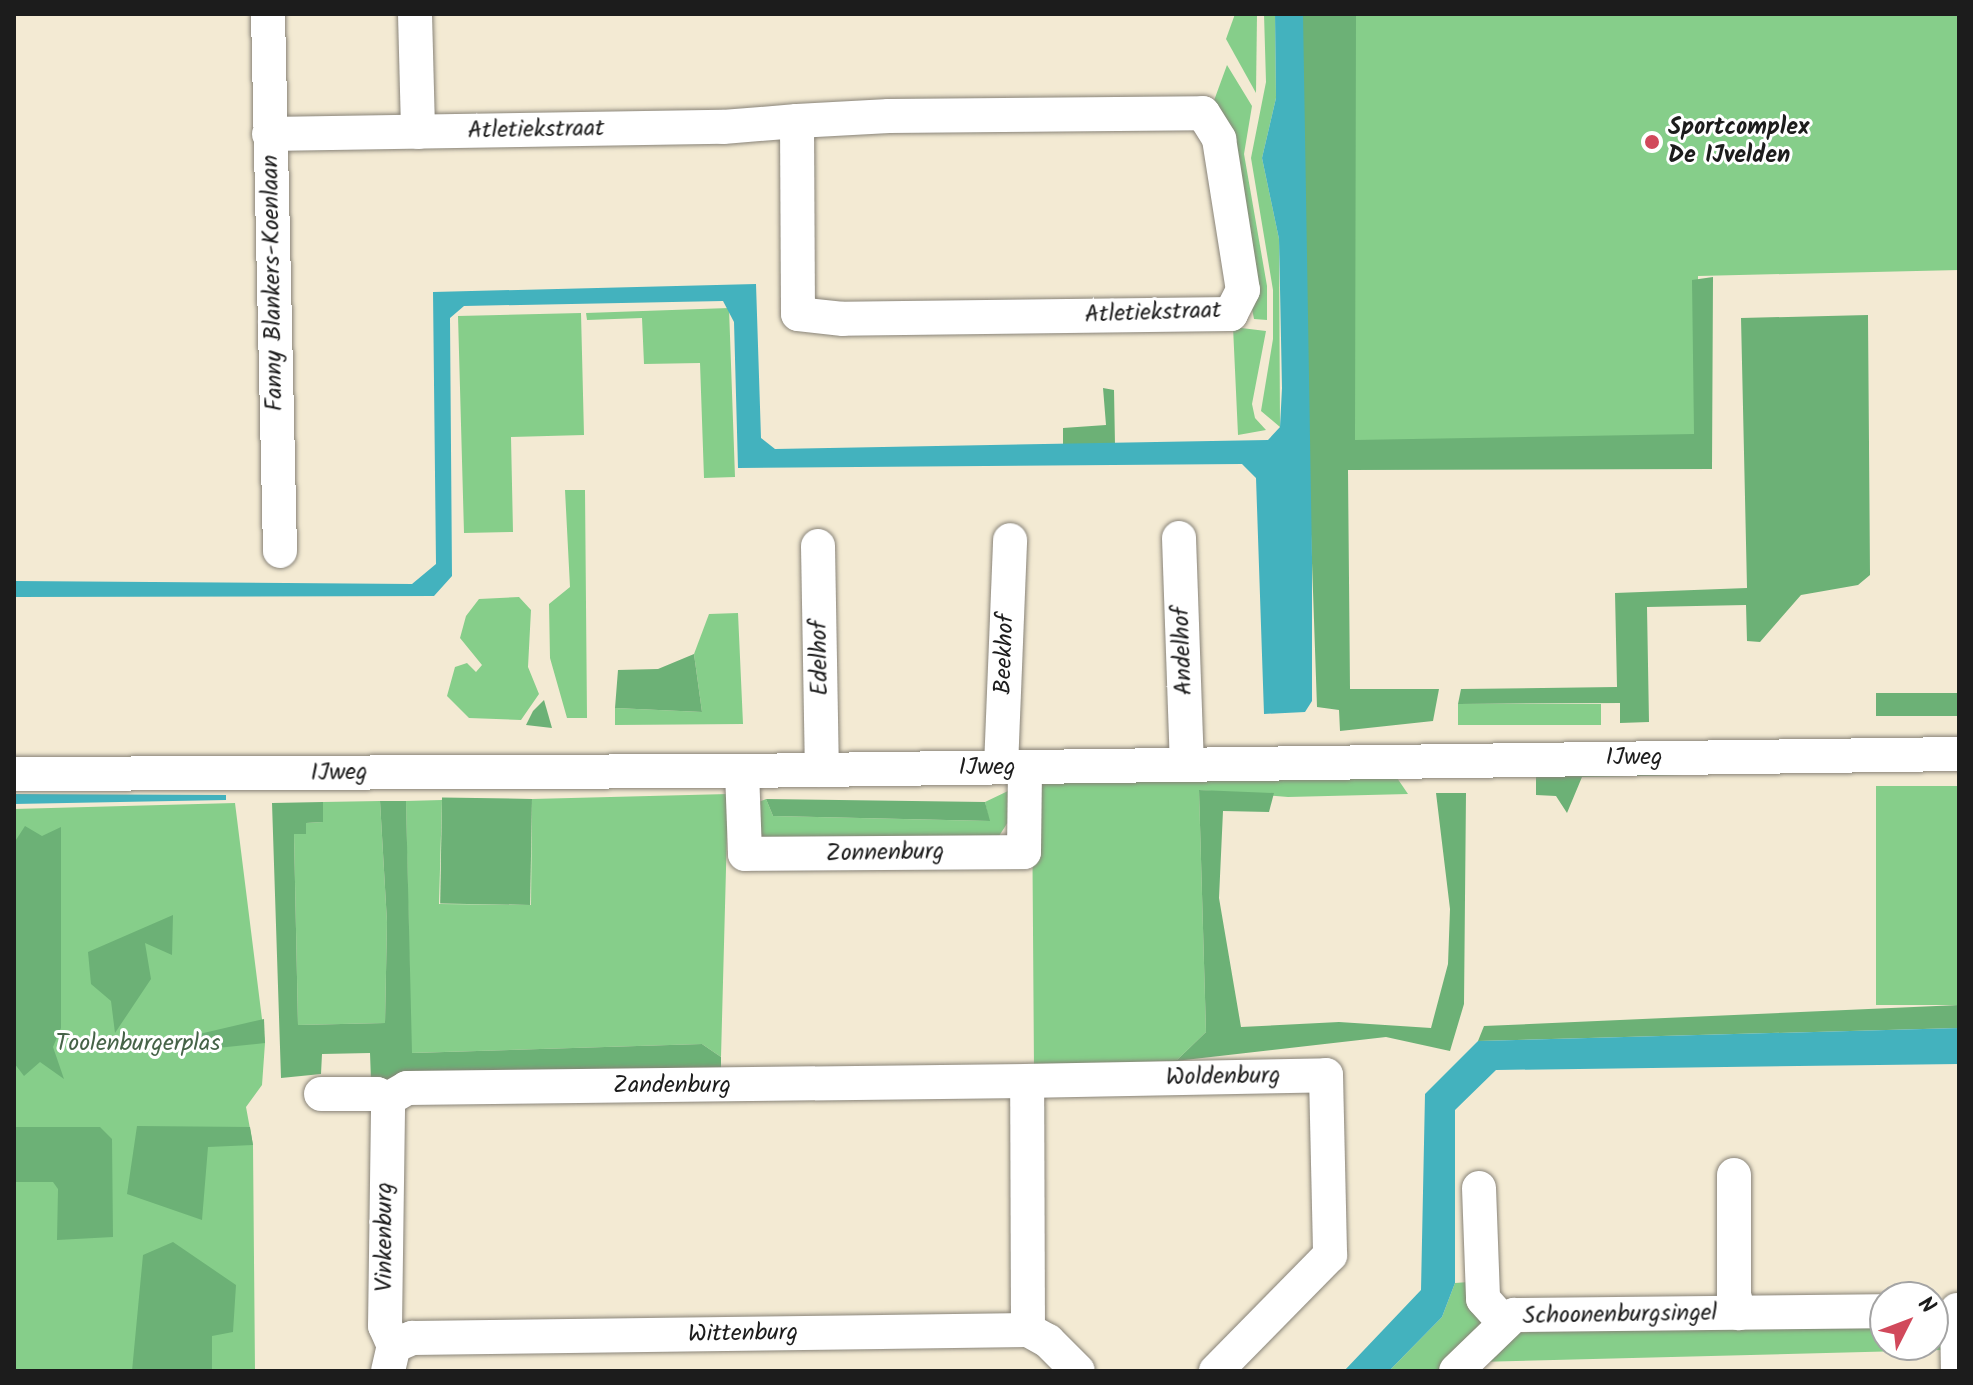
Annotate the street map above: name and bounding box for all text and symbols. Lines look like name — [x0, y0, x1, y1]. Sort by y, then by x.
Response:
street label: Atletiekstraat — [467, 114, 605, 146]
place label: Sportcomplex De IJvelden — [1668, 114, 1809, 170]
marker: Sportcomplex De IJvelden — [1643, 133, 1661, 151]
street label: Fanny Blankers-Koenlaan — [256, 154, 290, 412]
street label: Atletiekstraat — [1084, 296, 1222, 330]
street label: Andelhof — [1167, 606, 1199, 696]
street label: Beekhof — [989, 613, 1021, 695]
street label: Edelhof — [805, 620, 835, 696]
street label: IJweg — [1605, 744, 1663, 772]
street label: IJweg — [958, 754, 1016, 782]
street label: IJweg — [310, 758, 368, 788]
street label: Zonnenburg — [826, 838, 944, 868]
park label: Toolenburgerplas — [55, 1030, 221, 1058]
street label: Woldenburg — [1165, 1062, 1281, 1092]
street label: Zandenburg — [613, 1072, 731, 1100]
street label: Vinkenburg — [371, 1182, 399, 1292]
north arrow — [1869, 1281, 1949, 1361]
text: N — [1908, 1289, 1943, 1323]
street label: Schoonenburgsingel — [1522, 1299, 1718, 1331]
street label: Wittenburg — [688, 1319, 798, 1349]

